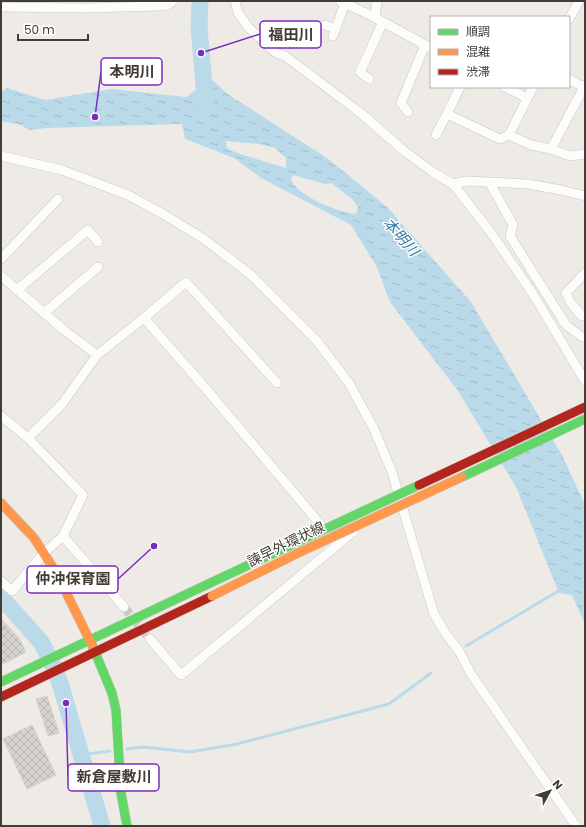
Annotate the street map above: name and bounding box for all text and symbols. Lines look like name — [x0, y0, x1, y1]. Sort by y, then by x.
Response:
scale bar — [18, 16, 88, 42]
legend — [430, 16, 570, 88]
text: 50 m — [24, 21, 55, 38]
callout: 福田川 — [260, 21, 321, 48]
text: 順調 — [466, 23, 490, 40]
text: 福田川 — [267, 24, 314, 45]
text: 混雑 — [466, 43, 490, 60]
callout: 本明川 — [101, 58, 162, 85]
text: 本明川 — [109, 61, 155, 82]
text: 渋滞 — [466, 63, 490, 80]
water label: 本明川 — [379, 213, 426, 262]
street label: 諫早外環状線 — [244, 517, 328, 571]
callout: 仲沖保育園 — [27, 566, 118, 593]
text: 仲沖保育園 — [35, 568, 111, 589]
callout: 新倉屋敷川 — [68, 764, 159, 791]
text: 新倉屋敷川 — [76, 766, 152, 787]
north arrow — [530, 771, 570, 811]
text: N — [549, 776, 566, 793]

